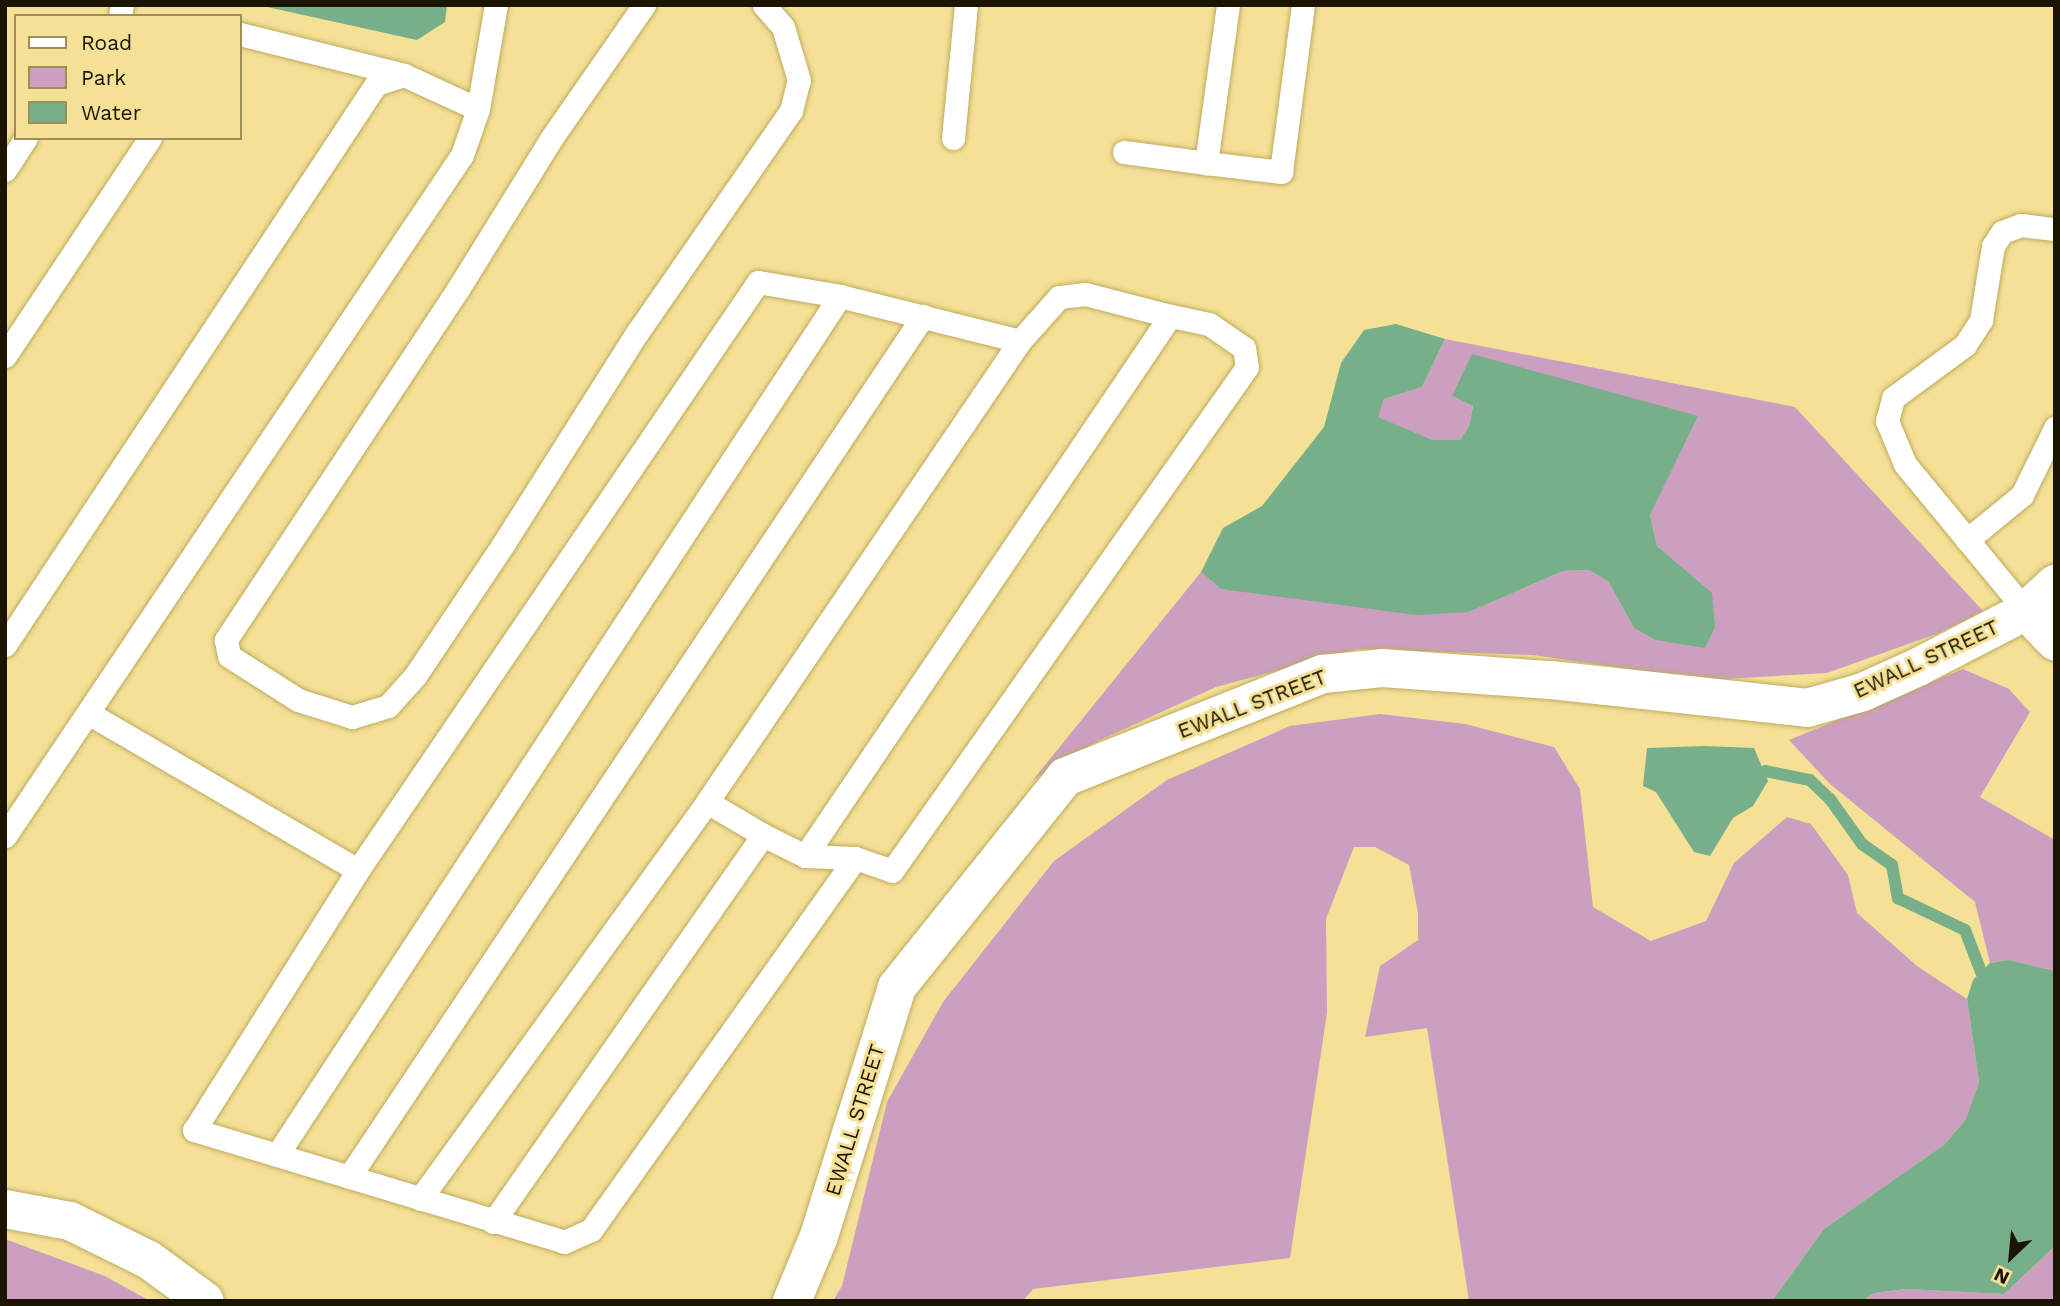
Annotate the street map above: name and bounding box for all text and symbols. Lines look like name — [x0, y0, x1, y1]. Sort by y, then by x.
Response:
legend — [14, 14, 242, 140]
text: Road — [81, 30, 132, 55]
text: Park — [81, 65, 126, 90]
text: Water — [81, 100, 141, 125]
street label: EWALL STREET — [1849, 614, 2003, 704]
street label: EWALL STREET — [1174, 664, 1330, 744]
street label: EWALL STREET — [820, 1041, 890, 1199]
north arrow — [1976, 1222, 2046, 1292]
text: N — [1990, 1263, 2013, 1290]

